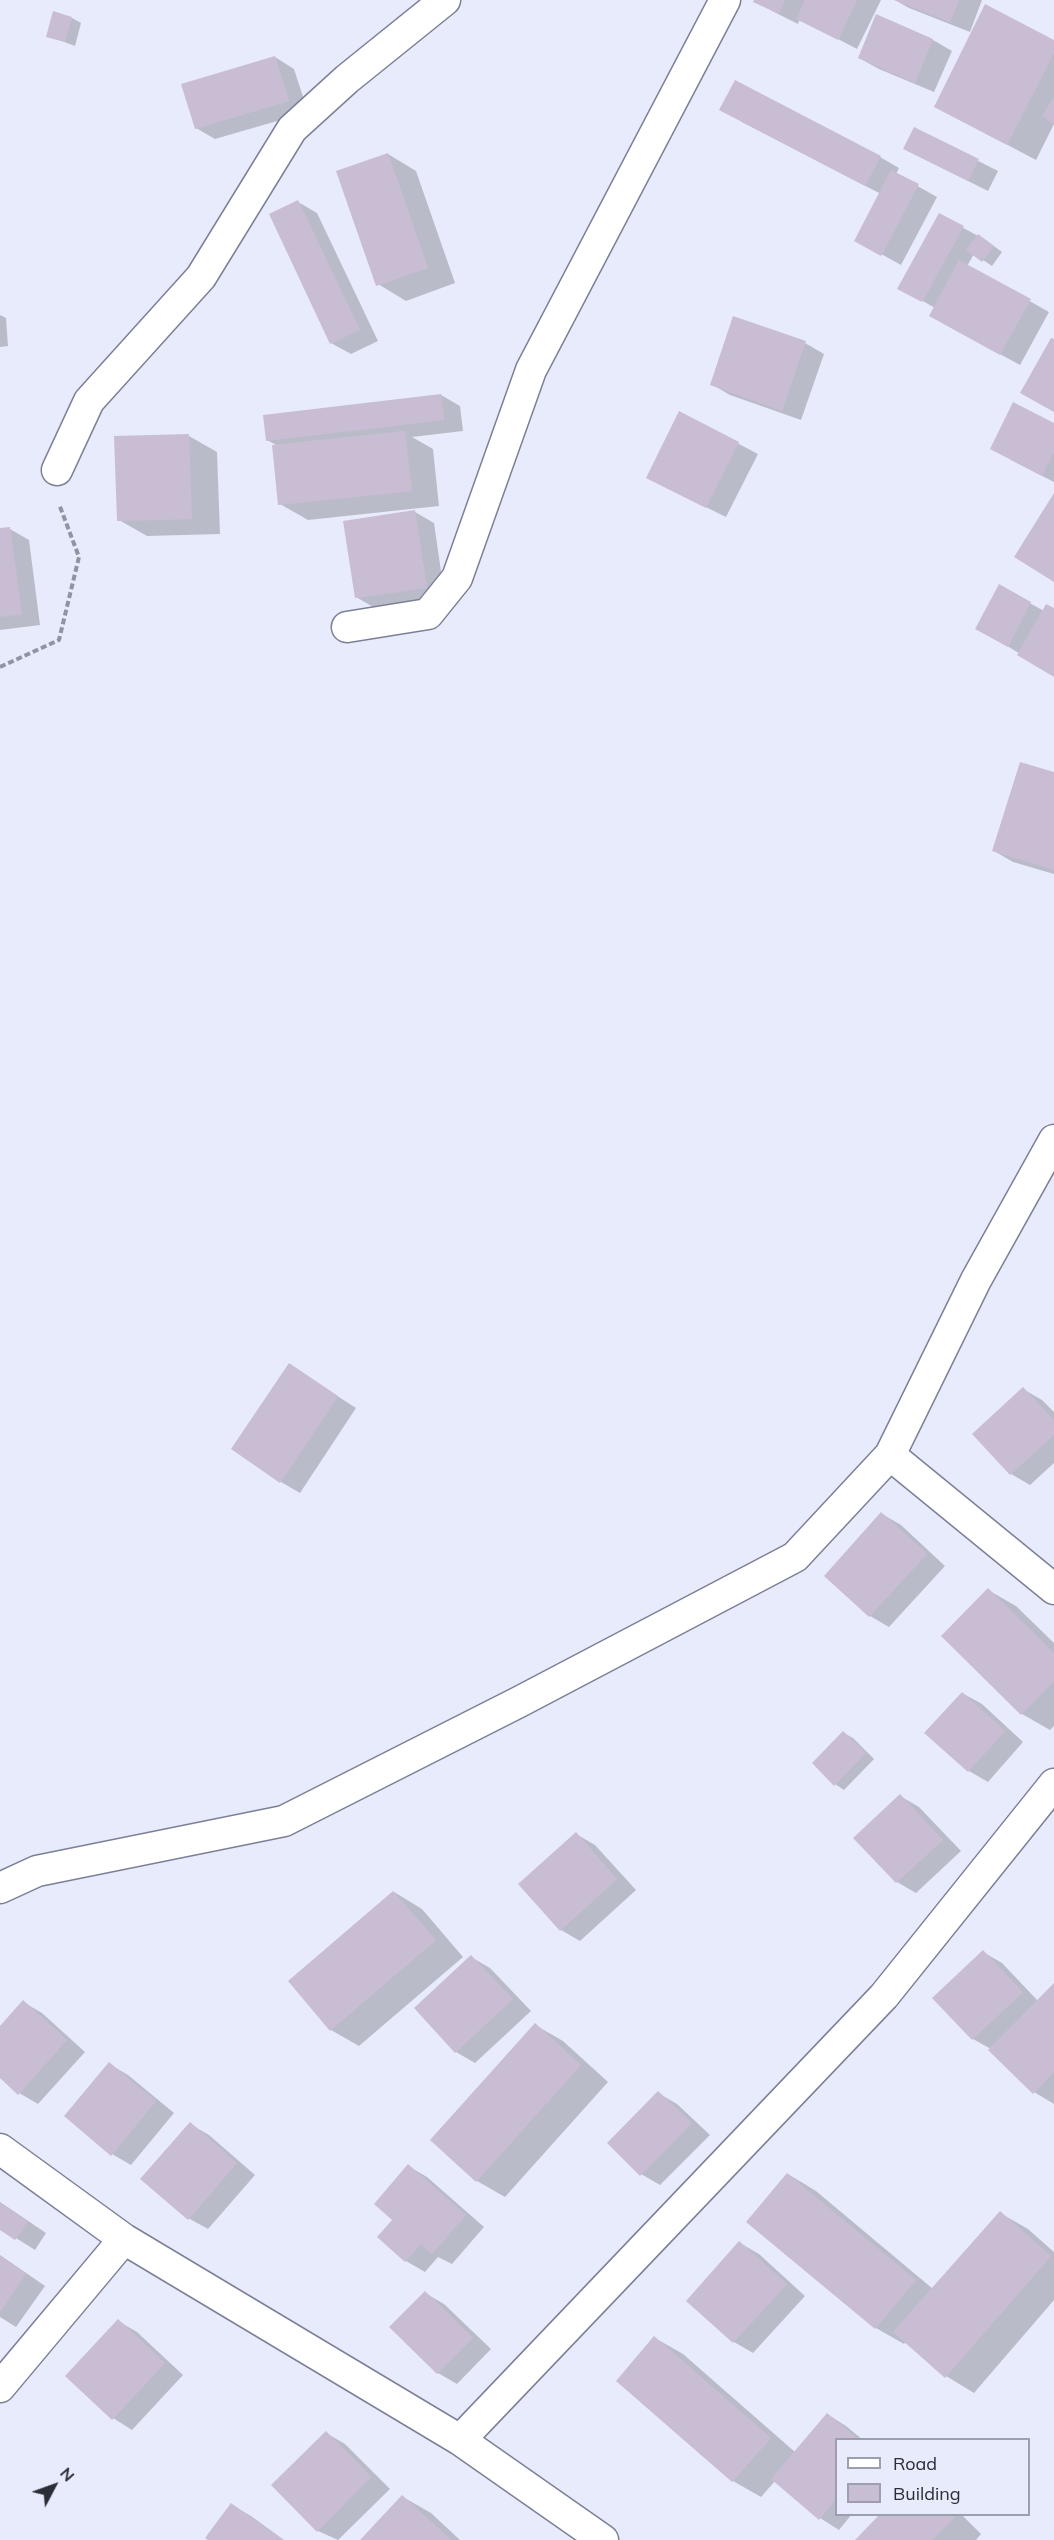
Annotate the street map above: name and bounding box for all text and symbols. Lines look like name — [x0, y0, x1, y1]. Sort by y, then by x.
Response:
legend — [835, 2438, 1030, 2516]
text: Road — [893, 2452, 937, 2475]
north arrow — [24, 2456, 84, 2516]
text: N — [56, 2463, 79, 2485]
text: Building — [893, 2482, 961, 2505]

